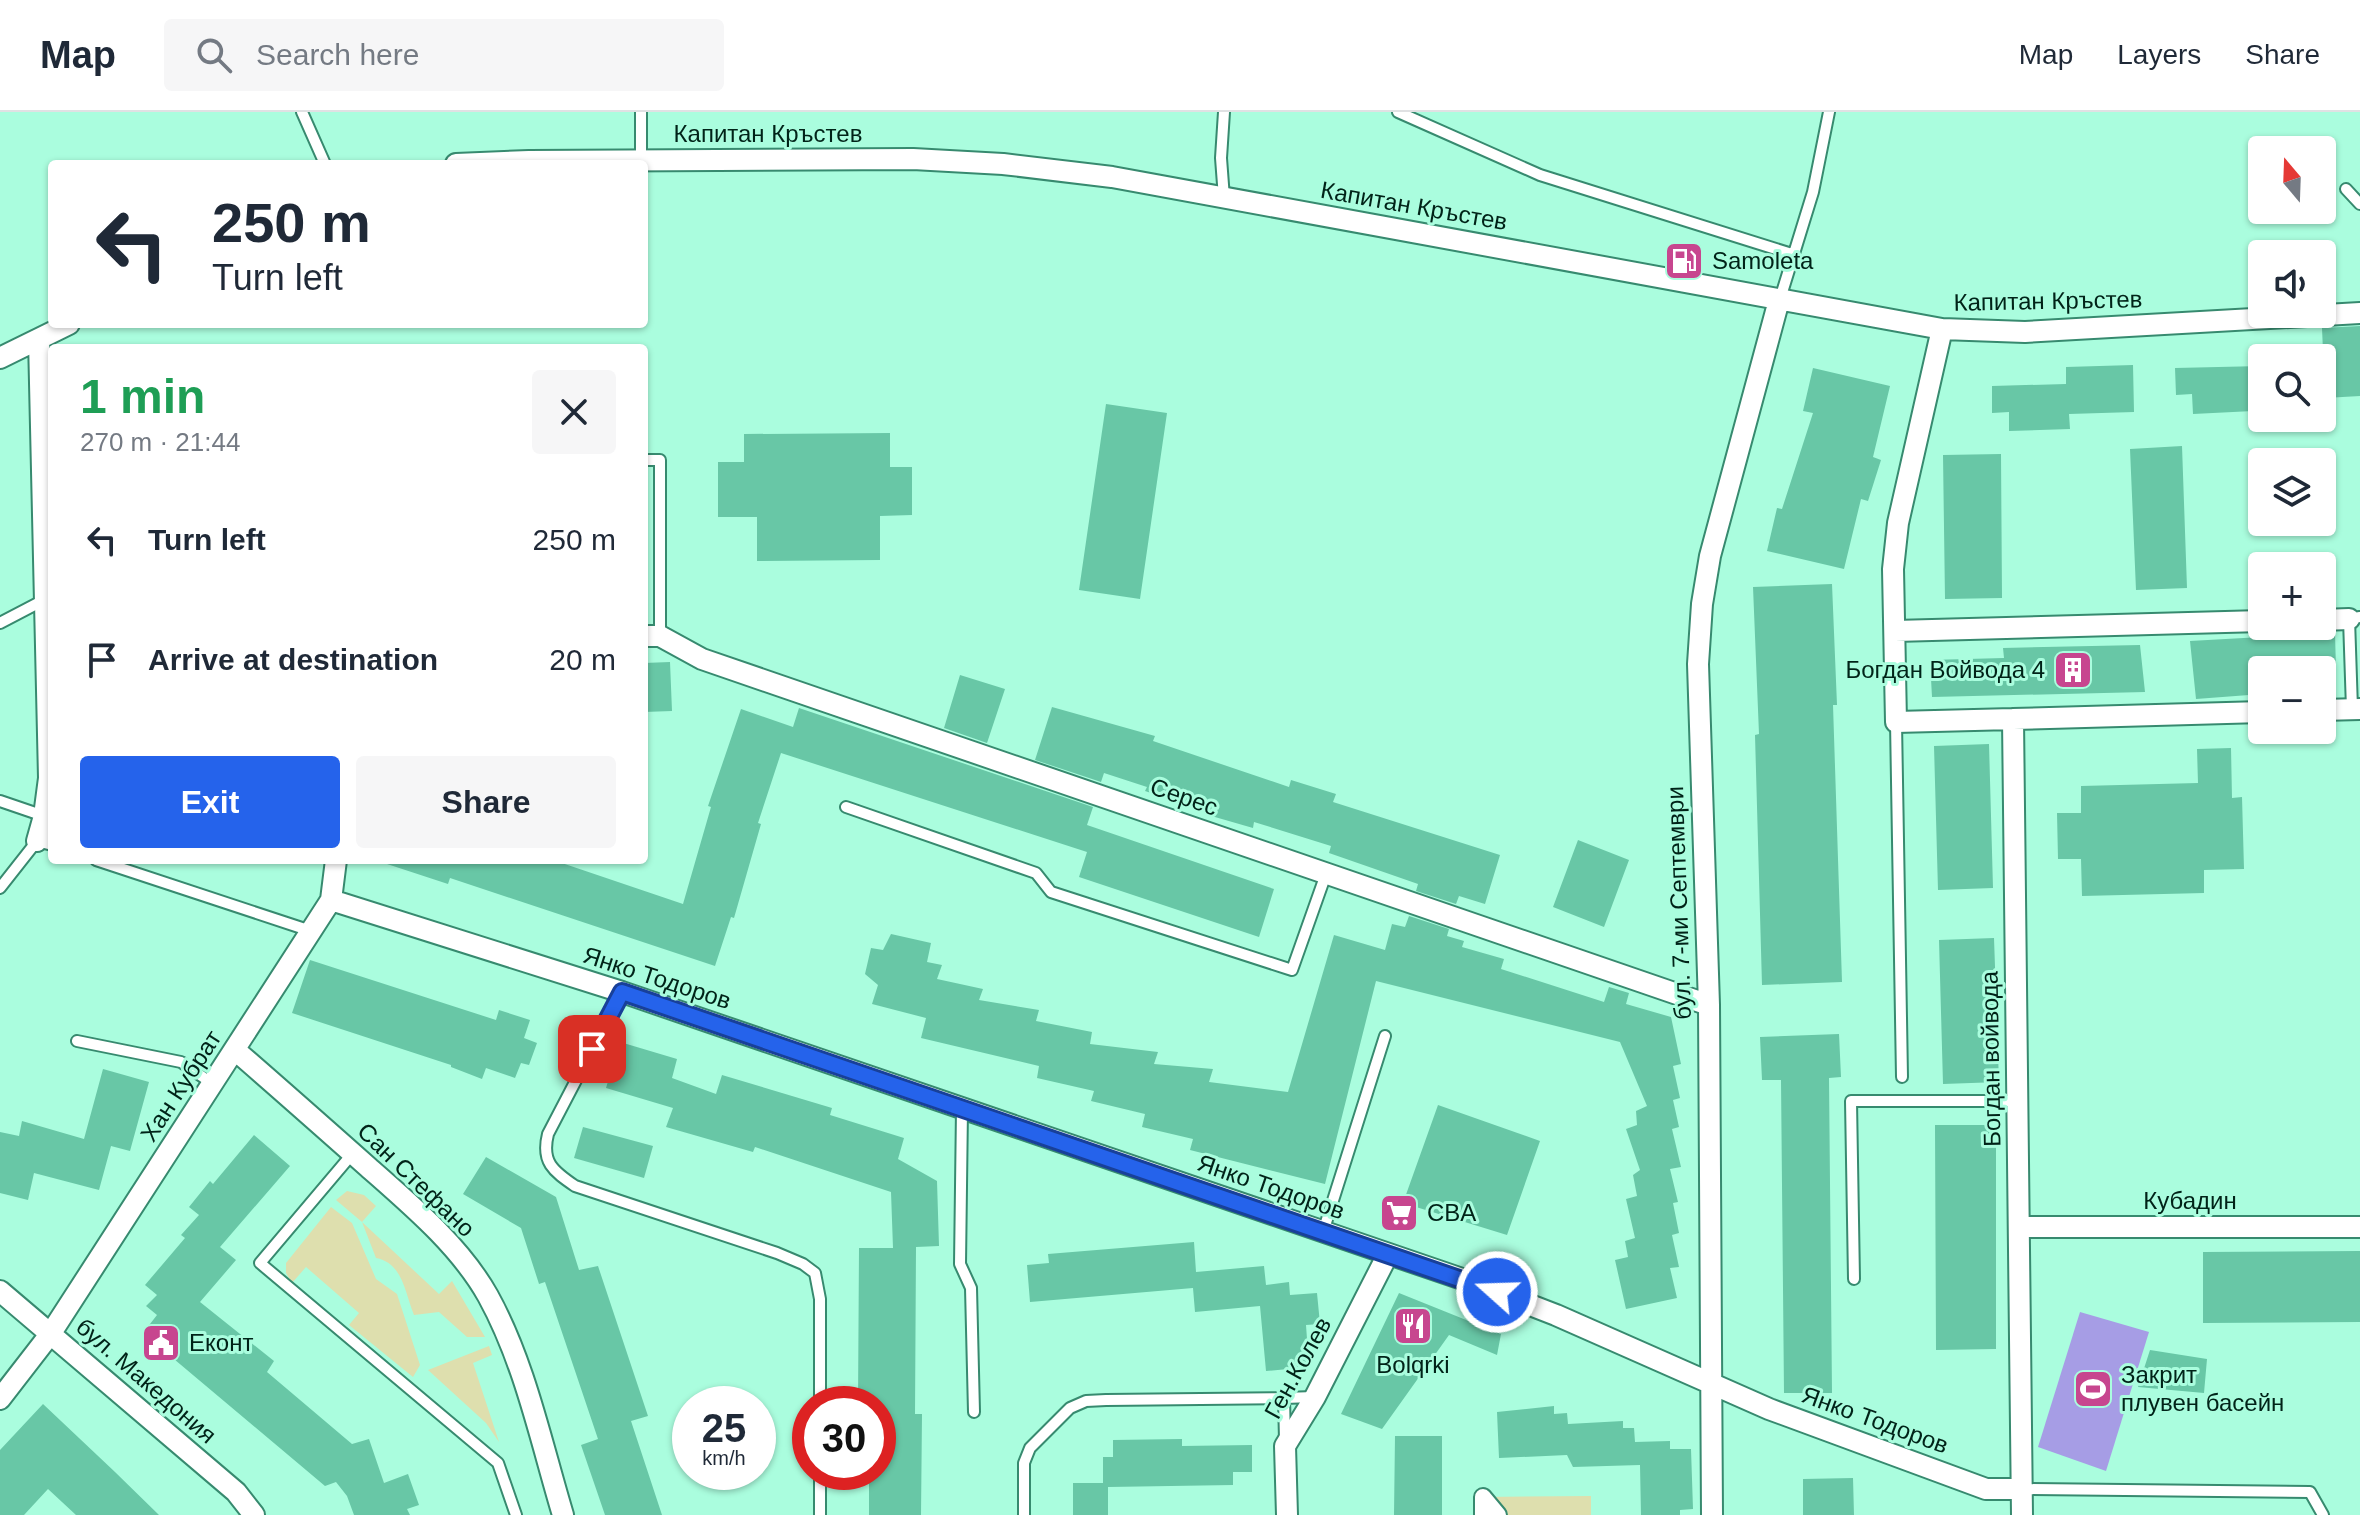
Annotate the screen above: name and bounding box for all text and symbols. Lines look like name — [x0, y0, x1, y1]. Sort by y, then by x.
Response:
search box — [164, 19, 724, 91]
icon: search — [192, 33, 236, 77]
text: Map — [40, 34, 116, 76]
text: Search here — [256, 38, 419, 71]
text: Map — [2019, 39, 2073, 70]
text: Layers — [2117, 39, 2201, 70]
text: Share — [2245, 39, 2320, 70]
street label: Капитан Кръстев — [674, 120, 862, 147]
north arrow — [2248, 136, 2336, 224]
map controls — [2248, 136, 2336, 744]
street label: Капитан Кръстев — [1319, 176, 1509, 235]
text: 250 m — [212, 191, 371, 254]
icon: left — [80, 192, 184, 296]
fuel station icon: Samoleta — [1663, 240, 1705, 282]
button: sound — [2248, 240, 2336, 328]
place label: Samoleta — [1712, 247, 1814, 274]
text: Turn left — [212, 257, 343, 298]
street label: Капитан Кръстев — [1953, 285, 2143, 316]
button: search — [2248, 344, 2336, 432]
text: 1 min — [80, 370, 205, 423]
button: close — [532, 370, 616, 454]
text: 270 m · 21:44 — [80, 427, 240, 457]
button: layers — [2248, 448, 2336, 536]
icon: left — [80, 518, 124, 562]
text: Turn left — [148, 523, 266, 556]
text: 250 m — [533, 523, 616, 556]
button: + — [2248, 552, 2336, 640]
icon: arrive — [80, 638, 124, 682]
text: Arrive at destination — [148, 643, 438, 676]
text: 20 m — [549, 643, 616, 676]
building icon: Богдан Войвода 4 — [2052, 649, 2094, 691]
place label: Богдан Войвода 4 — [1846, 656, 2045, 683]
button: − — [2248, 656, 2336, 744]
button: Exit — [80, 756, 340, 848]
button: Share — [356, 756, 616, 848]
street label: Серес — [1147, 772, 1221, 821]
street label: бул. 7-ми Септември — [1661, 786, 1696, 1020]
street label: Янко Тодоров — [580, 941, 734, 1014]
street label: Богдан войвода — [1975, 970, 2006, 1147]
pin — [558, 1015, 626, 1083]
street label: Хан Кубрат — [135, 1025, 226, 1146]
icon: arrive — [570, 1027, 614, 1071]
street label: Сан Стефано — [352, 1117, 480, 1242]
street label: Янко Тодоров — [1194, 1149, 1348, 1224]
street label: Кубадин — [2143, 1187, 2237, 1214]
supermarket icon: CBA — [1378, 1192, 1420, 1234]
place label: CBA — [1427, 1199, 1476, 1226]
position arrow — [1455, 1250, 1539, 1334]
restaurant icon: Bolqrki — [1392, 1305, 1434, 1347]
street label: Ген.Колев — [1259, 1312, 1336, 1423]
street label: бул. Македония — [71, 1313, 222, 1449]
public building icon: Еконт — [140, 1322, 182, 1364]
place label: Еконт — [189, 1329, 253, 1356]
place label: Bolqrki — [1376, 1351, 1450, 1378]
place label: Закрит плувен басейн — [2121, 1361, 2284, 1416]
sports icon: Закрит плувен басейн — [2072, 1368, 2114, 1410]
street label: Янко Тодоров — [1798, 1381, 1952, 1459]
speed limit sign: 30 — [792, 1386, 896, 1490]
text: 25 — [702, 1406, 746, 1450]
text: km/h — [702, 1447, 746, 1469]

